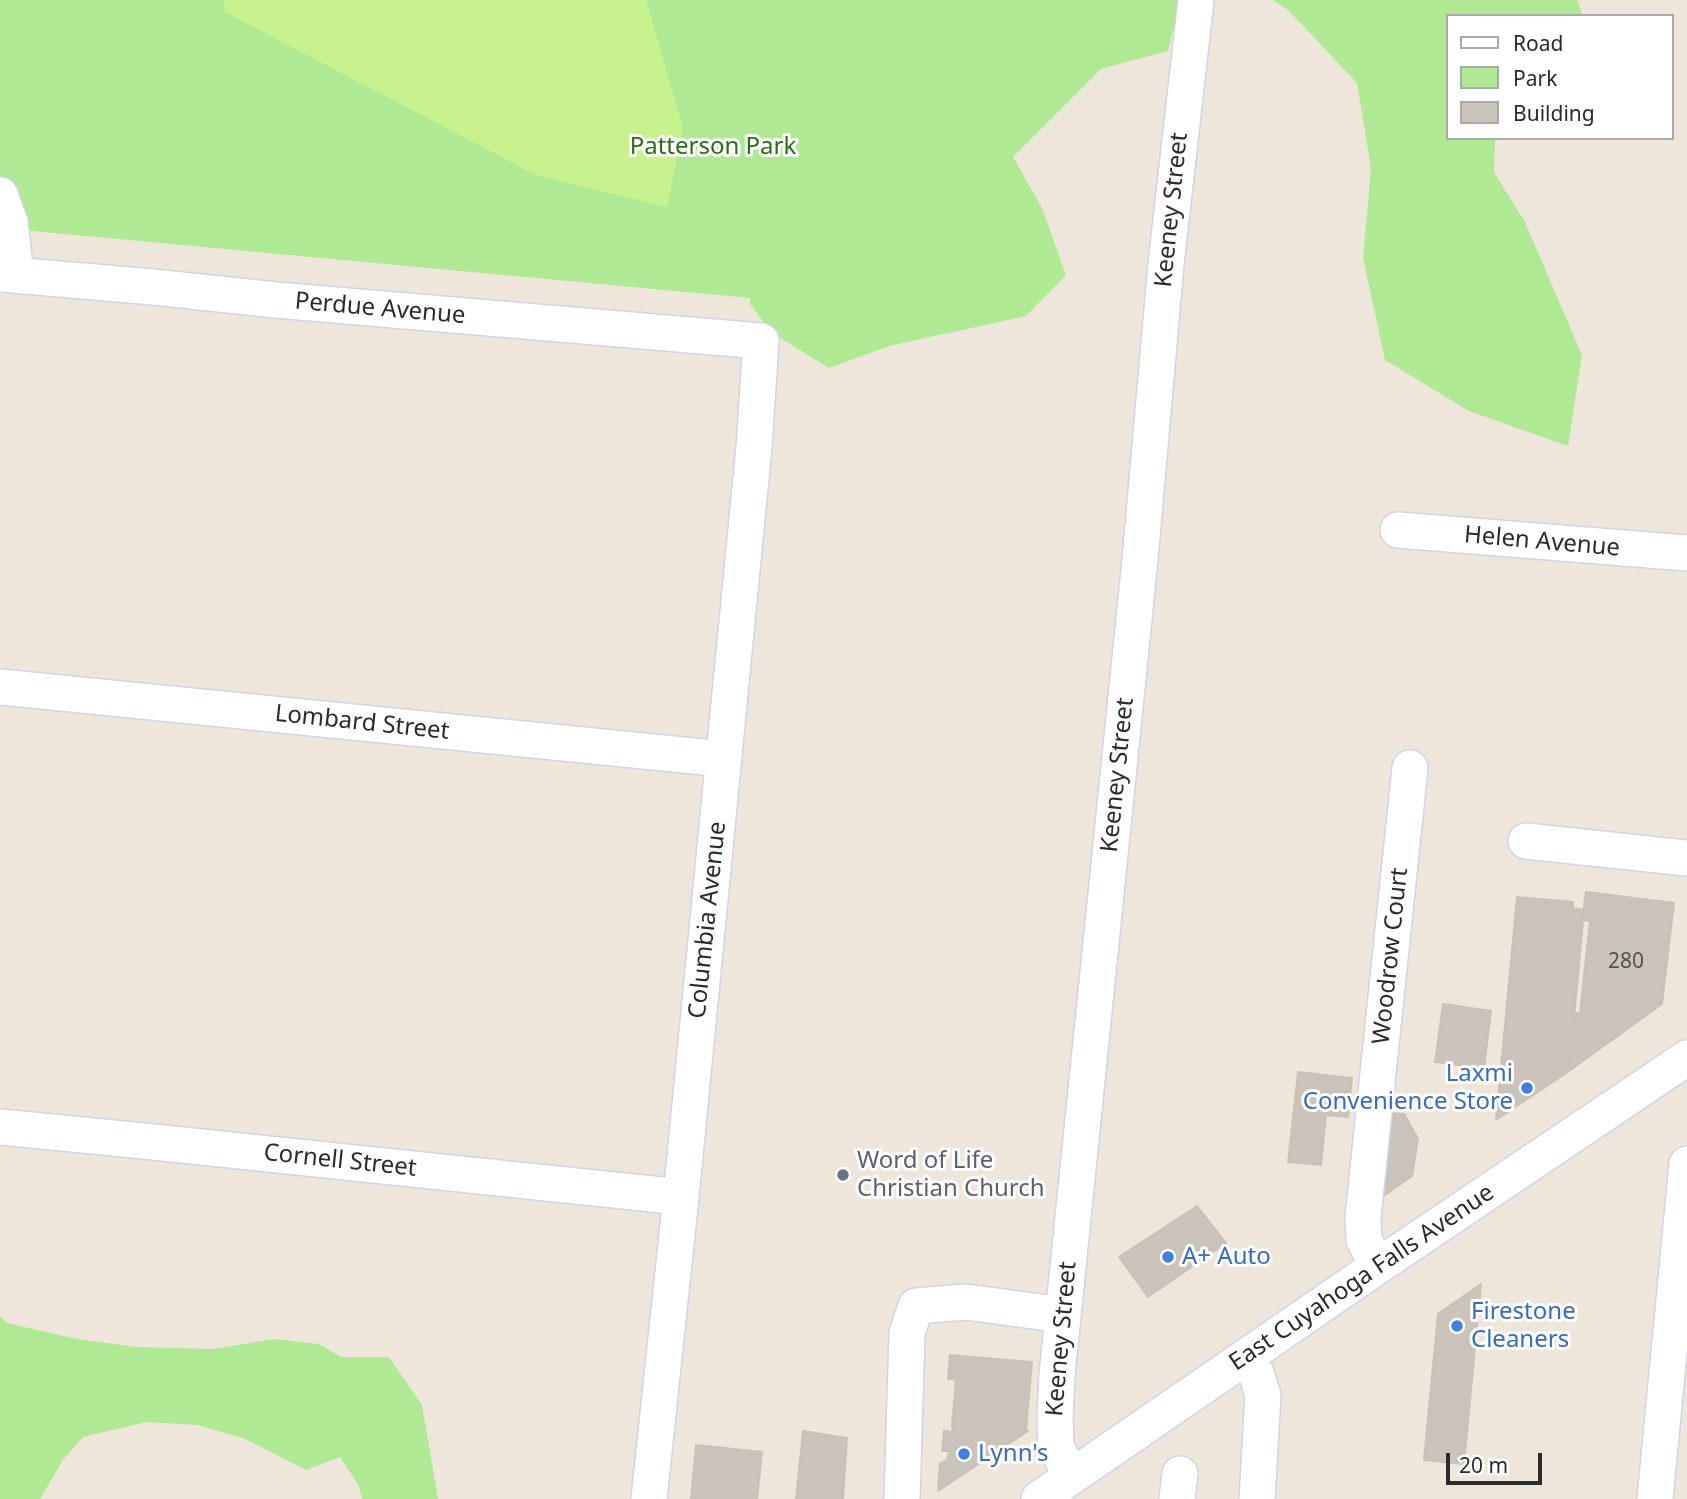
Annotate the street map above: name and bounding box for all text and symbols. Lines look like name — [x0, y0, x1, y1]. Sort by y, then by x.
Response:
legend — [1446, 14, 1673, 140]
text: Road — [1513, 29, 1563, 57]
text: Park — [1513, 64, 1557, 92]
text: Building — [1513, 99, 1595, 127]
street label: Keeney Street — [1150, 131, 1194, 289]
park label: Patterson Park — [630, 133, 796, 161]
street label: Perdue Avenue — [294, 287, 466, 331]
street label: Helen Avenue — [1463, 521, 1621, 563]
street label: Keeney Street — [1096, 696, 1140, 854]
street label: Lombard Street — [273, 700, 451, 746]
street label: Columbia Avenue — [683, 820, 733, 1020]
street label: Woodrow Court — [1367, 866, 1415, 1046]
house number: 280 — [1608, 949, 1644, 975]
place label: Laxmi Convenience Store — [1303, 1060, 1513, 1116]
marker: Laxmi Convenience Store — [1519, 1080, 1535, 1096]
street label: Cornell Street — [262, 1139, 418, 1183]
place label: Word of Life Christian Church — [857, 1147, 1045, 1203]
marker: Word of Life Christian Church — [835, 1167, 851, 1183]
street label: East Cuyahoga Falls Avenue — [1224, 1179, 1500, 1377]
place label: A+ Auto — [1182, 1243, 1271, 1271]
marker: A+ Auto — [1160, 1249, 1176, 1265]
street label: Keeney Street — [1041, 1260, 1083, 1418]
place label: Firestone Cleaners — [1471, 1298, 1576, 1354]
marker: Firestone Cleaners — [1449, 1318, 1465, 1334]
place label: Lynn's — [978, 1440, 1048, 1468]
scale bar — [1449, 1440, 1545, 1484]
marker: Lynn's — [956, 1446, 972, 1462]
text: 20 m — [1459, 1451, 1508, 1479]

